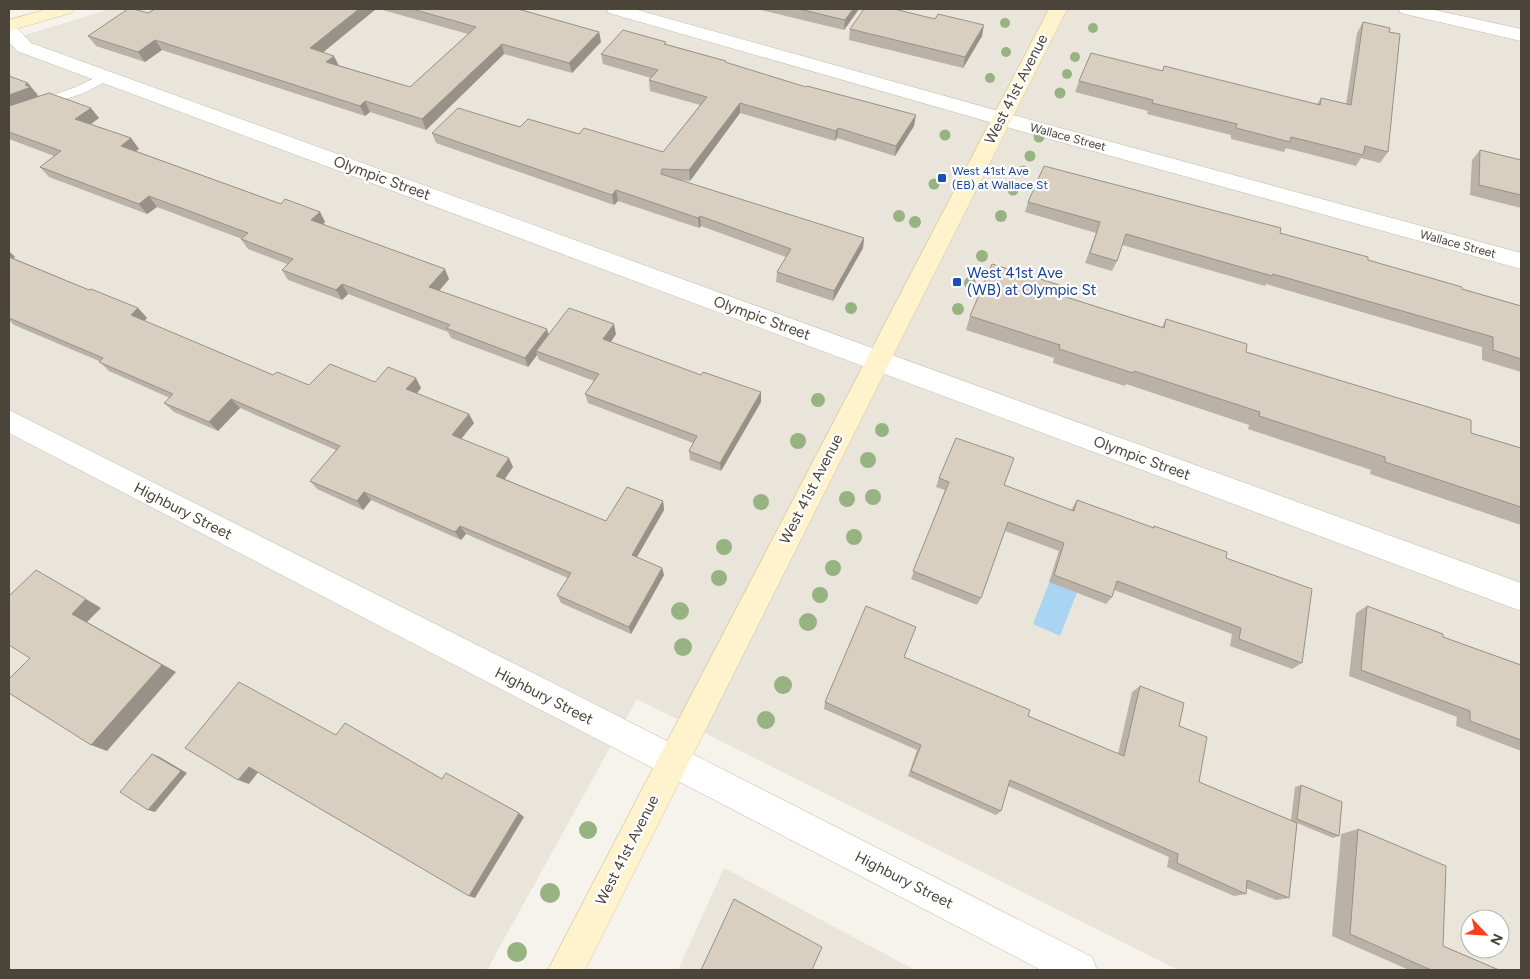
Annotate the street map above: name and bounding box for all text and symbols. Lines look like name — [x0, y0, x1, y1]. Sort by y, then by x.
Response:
street label: West 41st Avenue — [981, 31, 1051, 147]
street label: Wallace Street — [1028, 120, 1108, 154]
street label: Olympic Street — [331, 152, 433, 204]
place label: West 41st Ave (EB) at Wallace St — [952, 164, 1048, 192]
marker: West 41st Ave (EB) at Wallace St — [936, 172, 948, 184]
street label: Wallace Street — [1418, 227, 1498, 261]
place label: West 41st Ave (WB) at Olympic St — [967, 264, 1097, 299]
marker: West 41st Ave (WB) at Olympic St — [951, 276, 963, 288]
street label: Olympic Street — [711, 292, 813, 344]
street label: West 41st Avenue — [776, 431, 846, 547]
street label: Olympic Street — [1091, 432, 1193, 484]
street label: Highbury Street — [131, 479, 235, 544]
street label: Highbury Street — [492, 664, 596, 729]
street label: West 41st Avenue — [592, 792, 662, 908]
street label: Highbury Street — [852, 848, 956, 913]
north arrow — [1460, 909, 1510, 959]
text: N — [1486, 931, 1506, 948]

